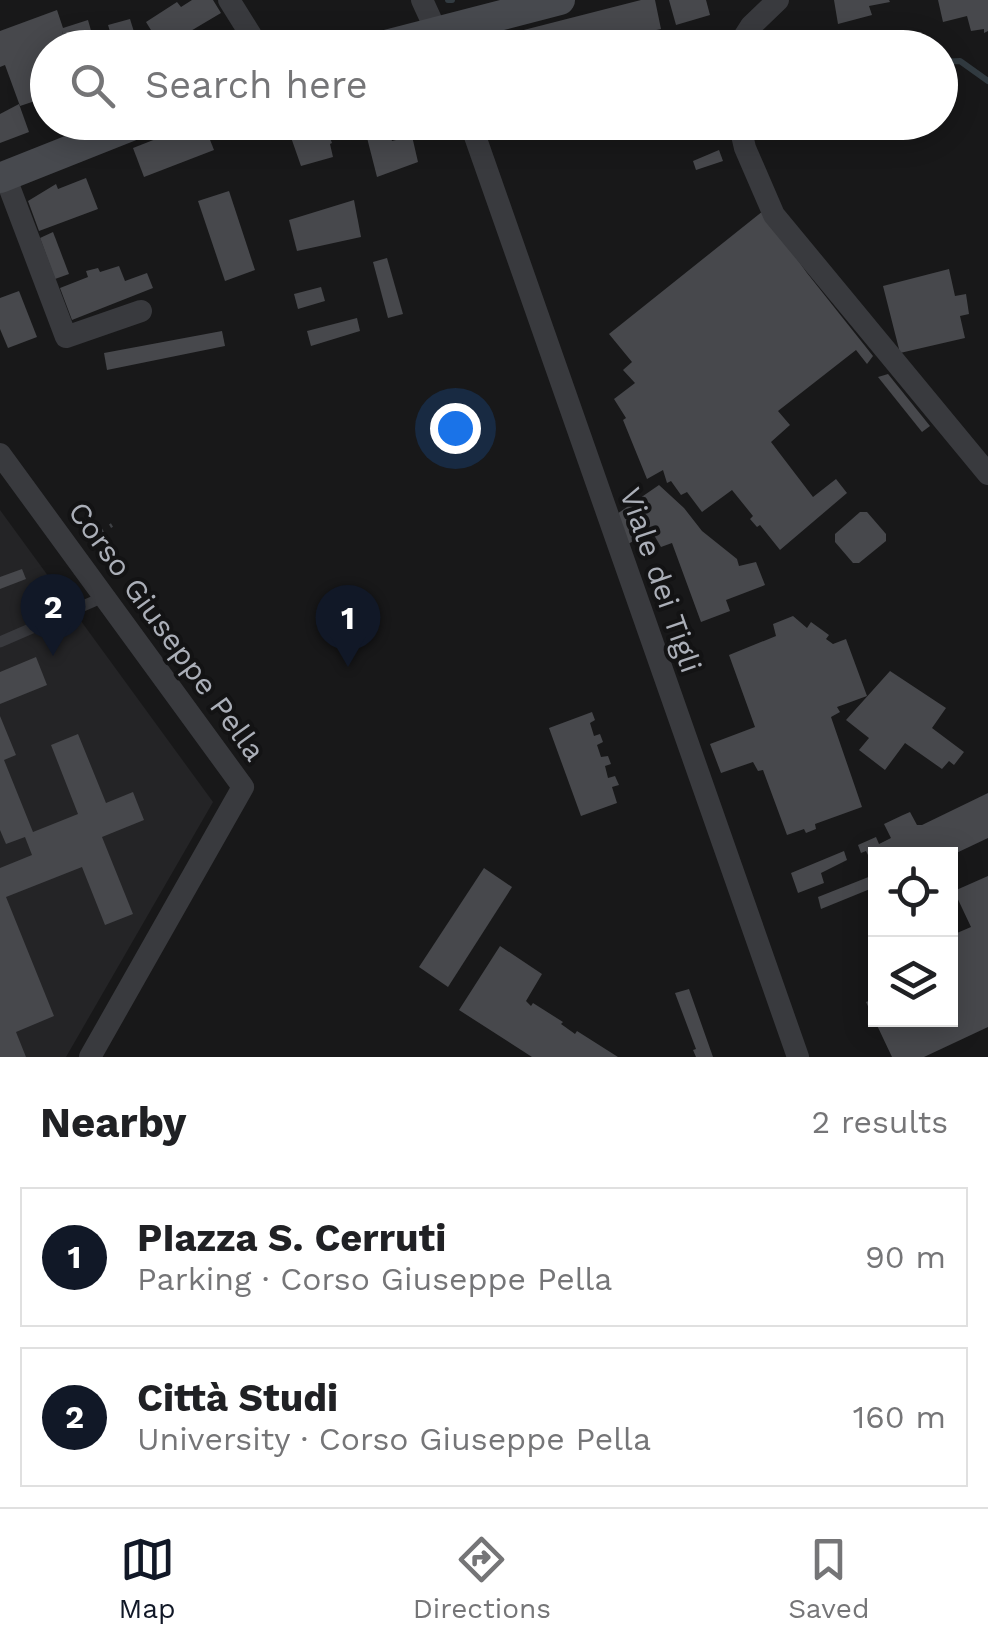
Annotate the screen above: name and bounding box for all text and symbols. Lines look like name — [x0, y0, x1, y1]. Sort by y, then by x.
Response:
search box — [30, 30, 958, 140]
icon: search — [65, 58, 120, 113]
text: Search here — [145, 63, 368, 107]
your location — [430, 403, 481, 454]
street label: Viale dei Tigli — [613, 483, 709, 677]
street label: Corso Giuseppe Pella — [61, 495, 273, 767]
pin: 2 — [20, 574, 86, 656]
pin: 1 — [316, 584, 380, 667]
map controls — [868, 847, 958, 1027]
button: locate — [868, 847, 958, 937]
button: layers — [868, 937, 958, 1027]
text: Nearby — [40, 1098, 187, 1147]
text: 2 results — [811, 1103, 948, 1141]
text: PIazza S. Cerruti — [137, 1216, 446, 1260]
text: 1 — [68, 1238, 81, 1276]
text: 90 m — [865, 1238, 946, 1276]
text: Parking · Corso Giuseppe Pella — [137, 1260, 612, 1298]
text: Città Studi — [137, 1376, 338, 1420]
text: 2 — [65, 1398, 84, 1436]
text: 160 m — [853, 1398, 946, 1436]
text: University · Corso Giuseppe Pella — [137, 1420, 651, 1458]
tab: Map — [119, 1532, 176, 1625]
tab: Directions — [413, 1532, 551, 1625]
tab: Saved — [788, 1532, 869, 1625]

